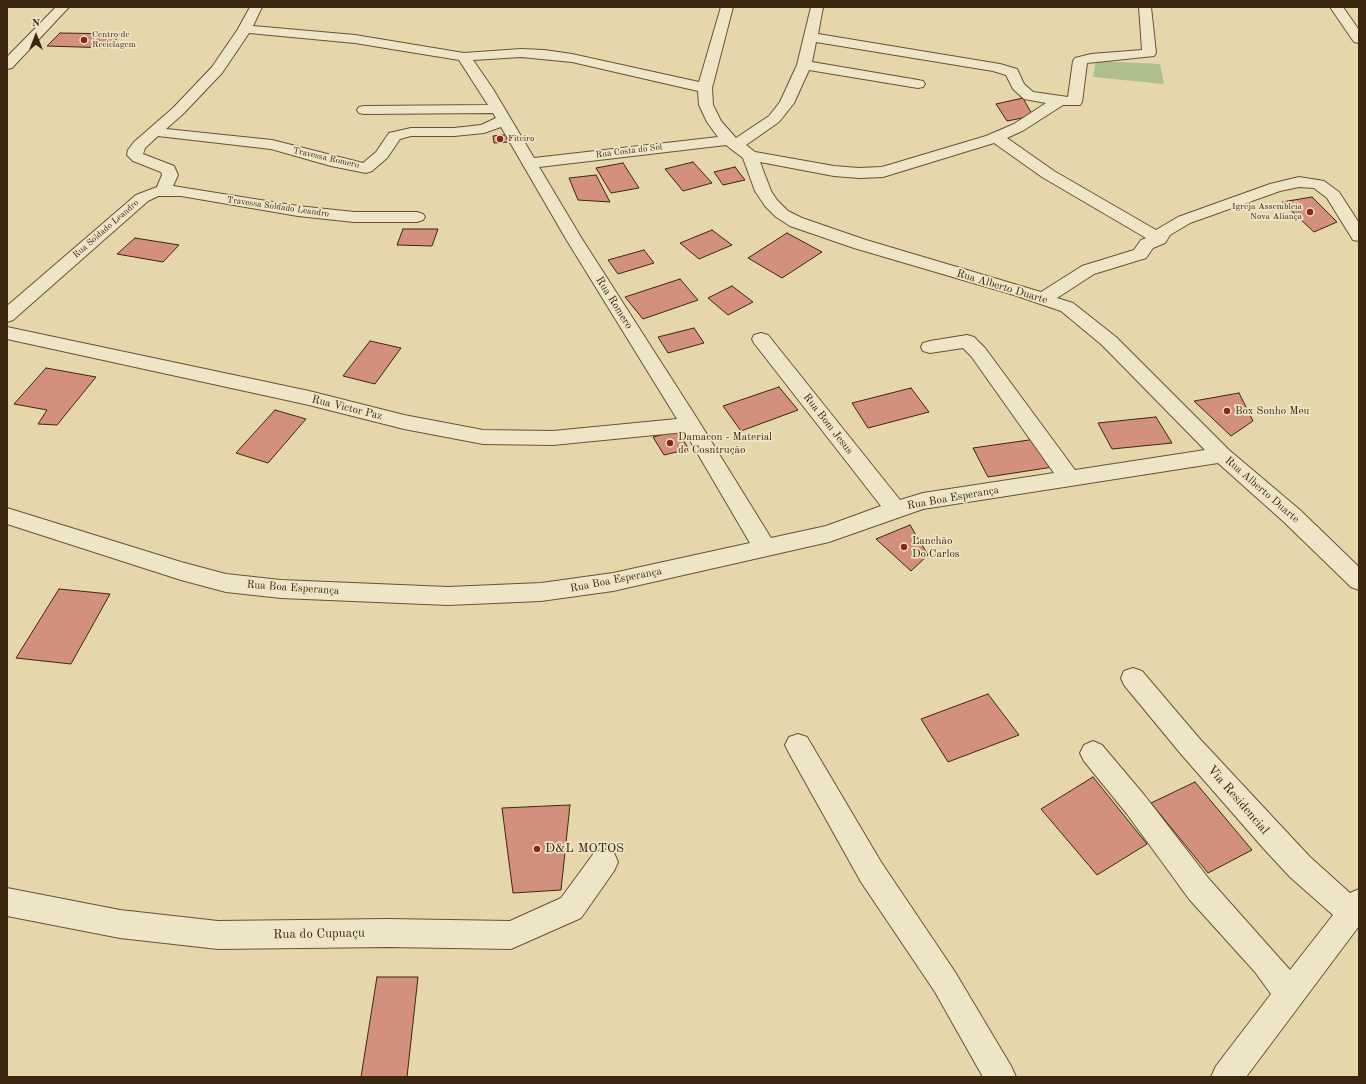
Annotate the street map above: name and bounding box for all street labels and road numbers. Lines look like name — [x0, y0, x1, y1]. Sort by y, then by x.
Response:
street label: Rua Costa do Sol — [595, 142, 663, 160]
street label: Travessa Romero — [292, 145, 360, 171]
street label: Travessa Soldado Leandro — [226, 194, 330, 220]
street label: Rua Soldado Leandro — [71, 197, 141, 261]
street label: Rua Alberto Duarte — [955, 267, 1049, 307]
street label: Rua Romero — [593, 274, 635, 332]
street label: Rua Bom Jesus — [800, 391, 856, 457]
street label: Rua Victor Paz — [310, 393, 384, 423]
street label: Rua Alberto Duarte — [1222, 454, 1302, 526]
street label: Rua Boa Esperança — [906, 483, 1000, 513]
street label: Rua Boa Esperança — [569, 565, 663, 595]
street label: Rua Boa Esperança — [246, 578, 340, 598]
street label: Via Residencial — [1204, 762, 1272, 838]
street label: Rua do Cupuaçu — [273, 925, 365, 943]

